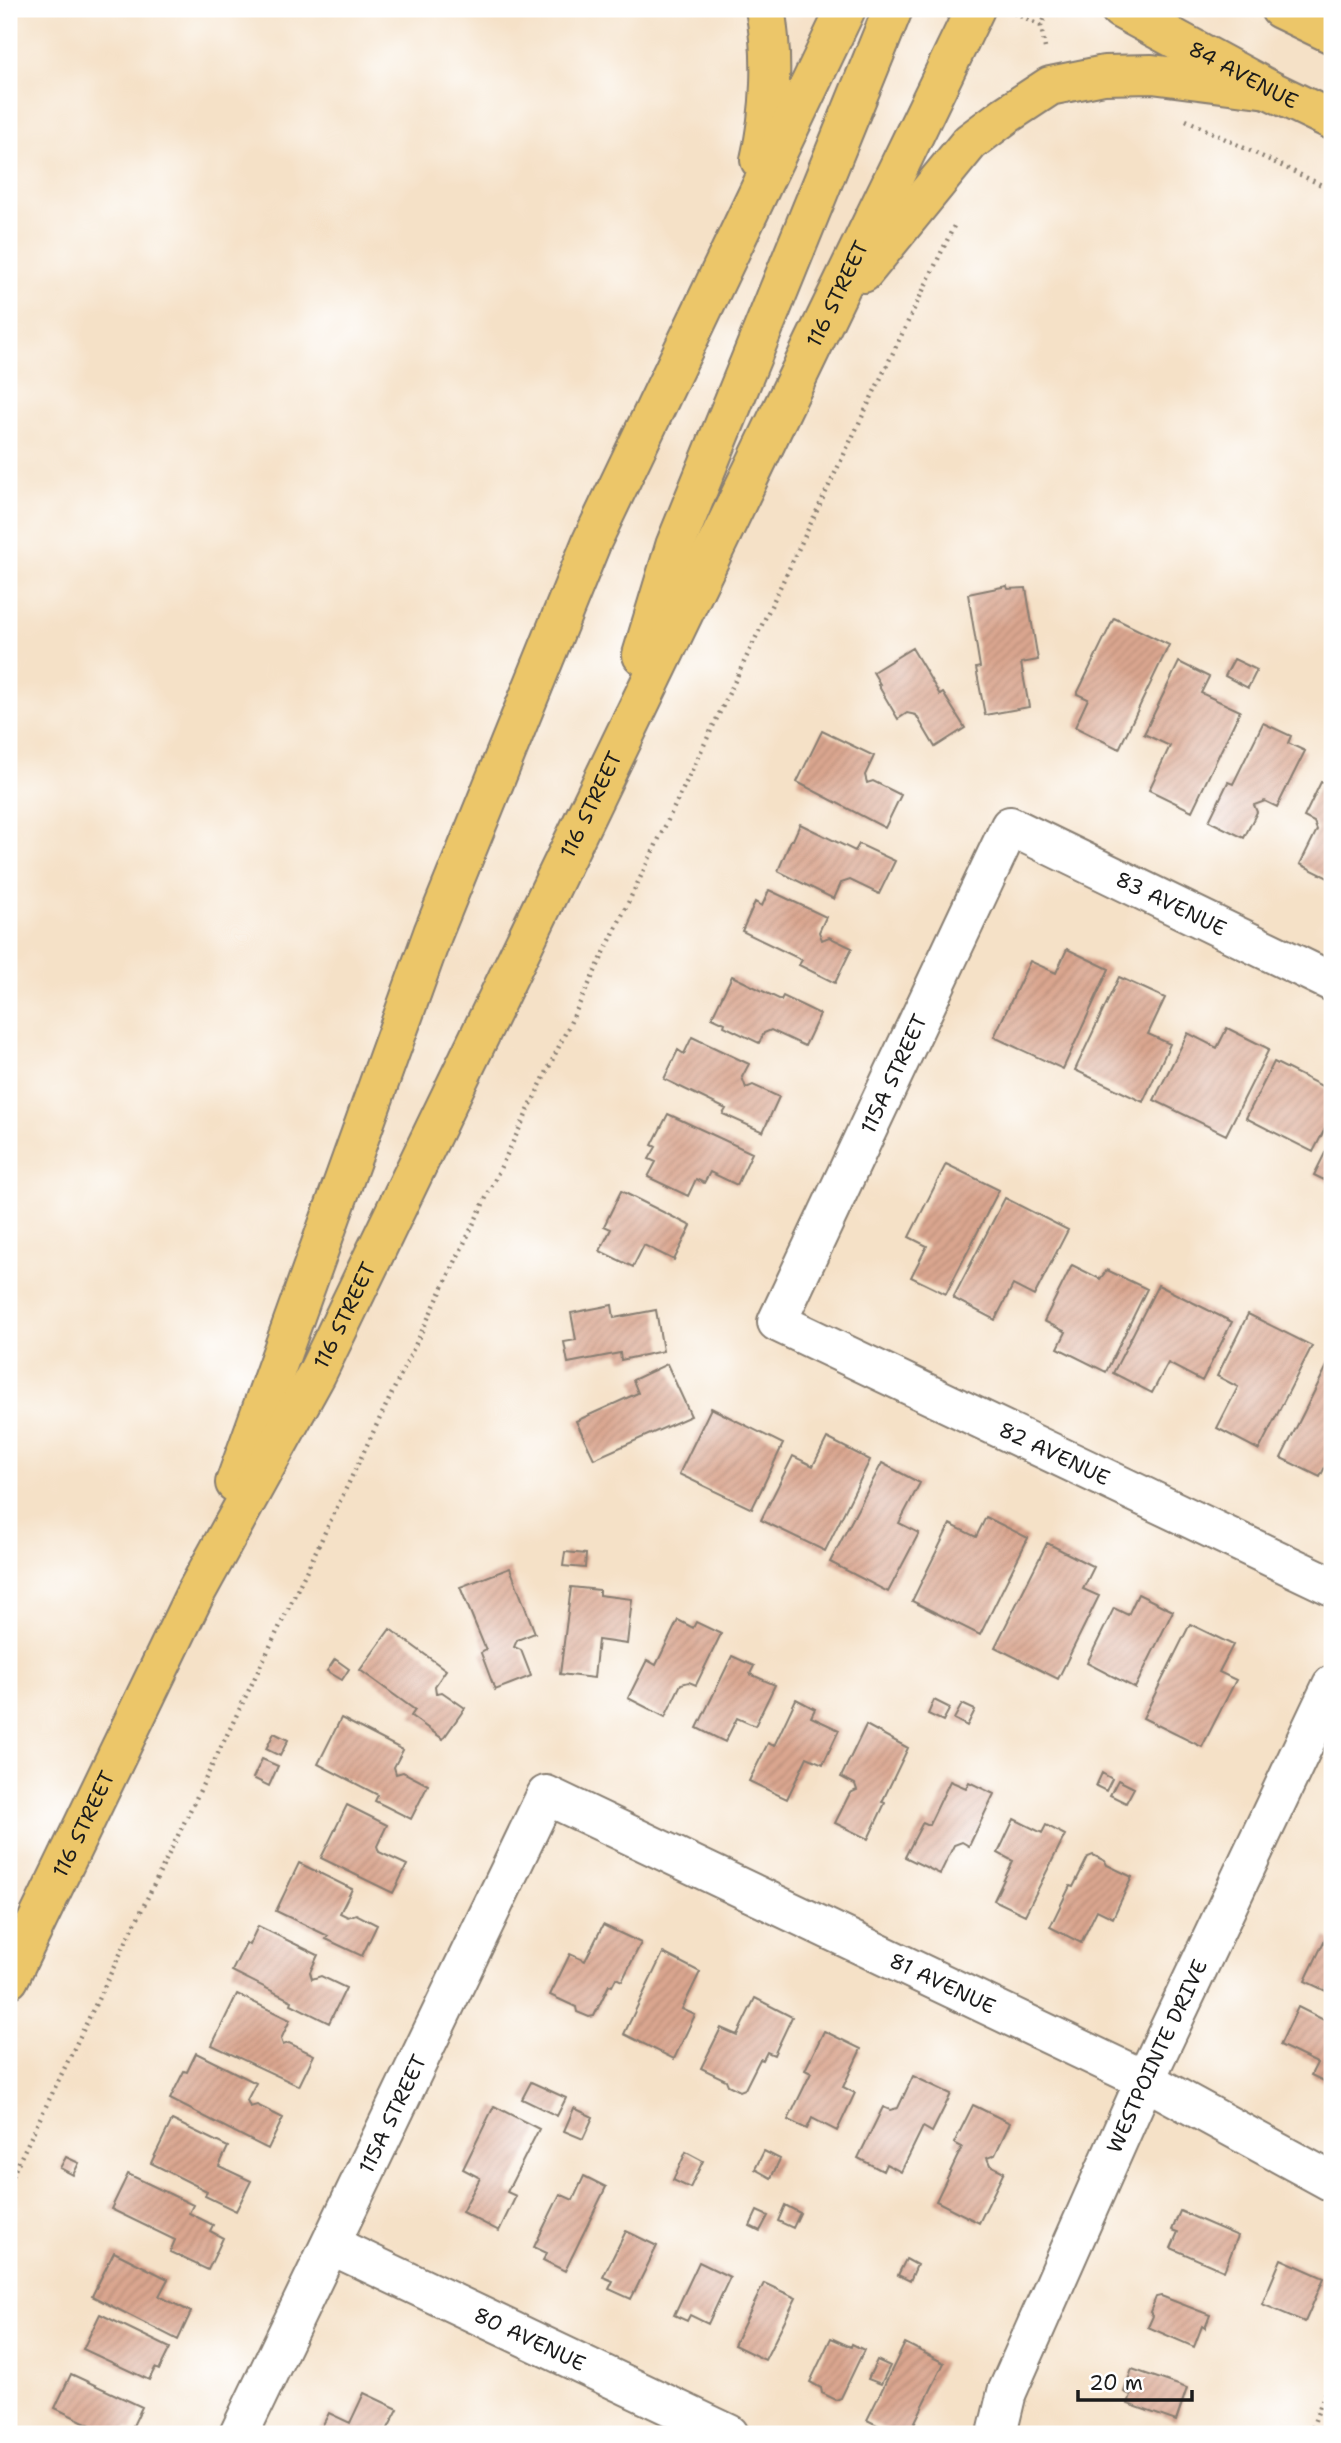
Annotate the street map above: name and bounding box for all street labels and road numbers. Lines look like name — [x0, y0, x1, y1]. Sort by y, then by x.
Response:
street label: 84 AVENUE — [1184, 35, 1303, 115]
street label: 116 STREET — [800, 236, 875, 352]
street label: 116 STREET — [554, 747, 629, 863]
street label: 83 AVENUE — [1111, 865, 1231, 943]
street label: 115A STREET — [854, 1010, 934, 1138]
street label: 116 STREET — [307, 1257, 382, 1373]
street label: 82 AVENUE — [994, 1416, 1115, 1492]
street label: 116 STREET — [46, 1766, 121, 1882]
street label: 81 AVENUE — [885, 1946, 1000, 2021]
street label: WESTPOINTE DRIVE — [1100, 1955, 1214, 2158]
street label: 115A STREET — [352, 2050, 433, 2178]
street label: 80 AVENUE — [469, 2301, 590, 2378]

